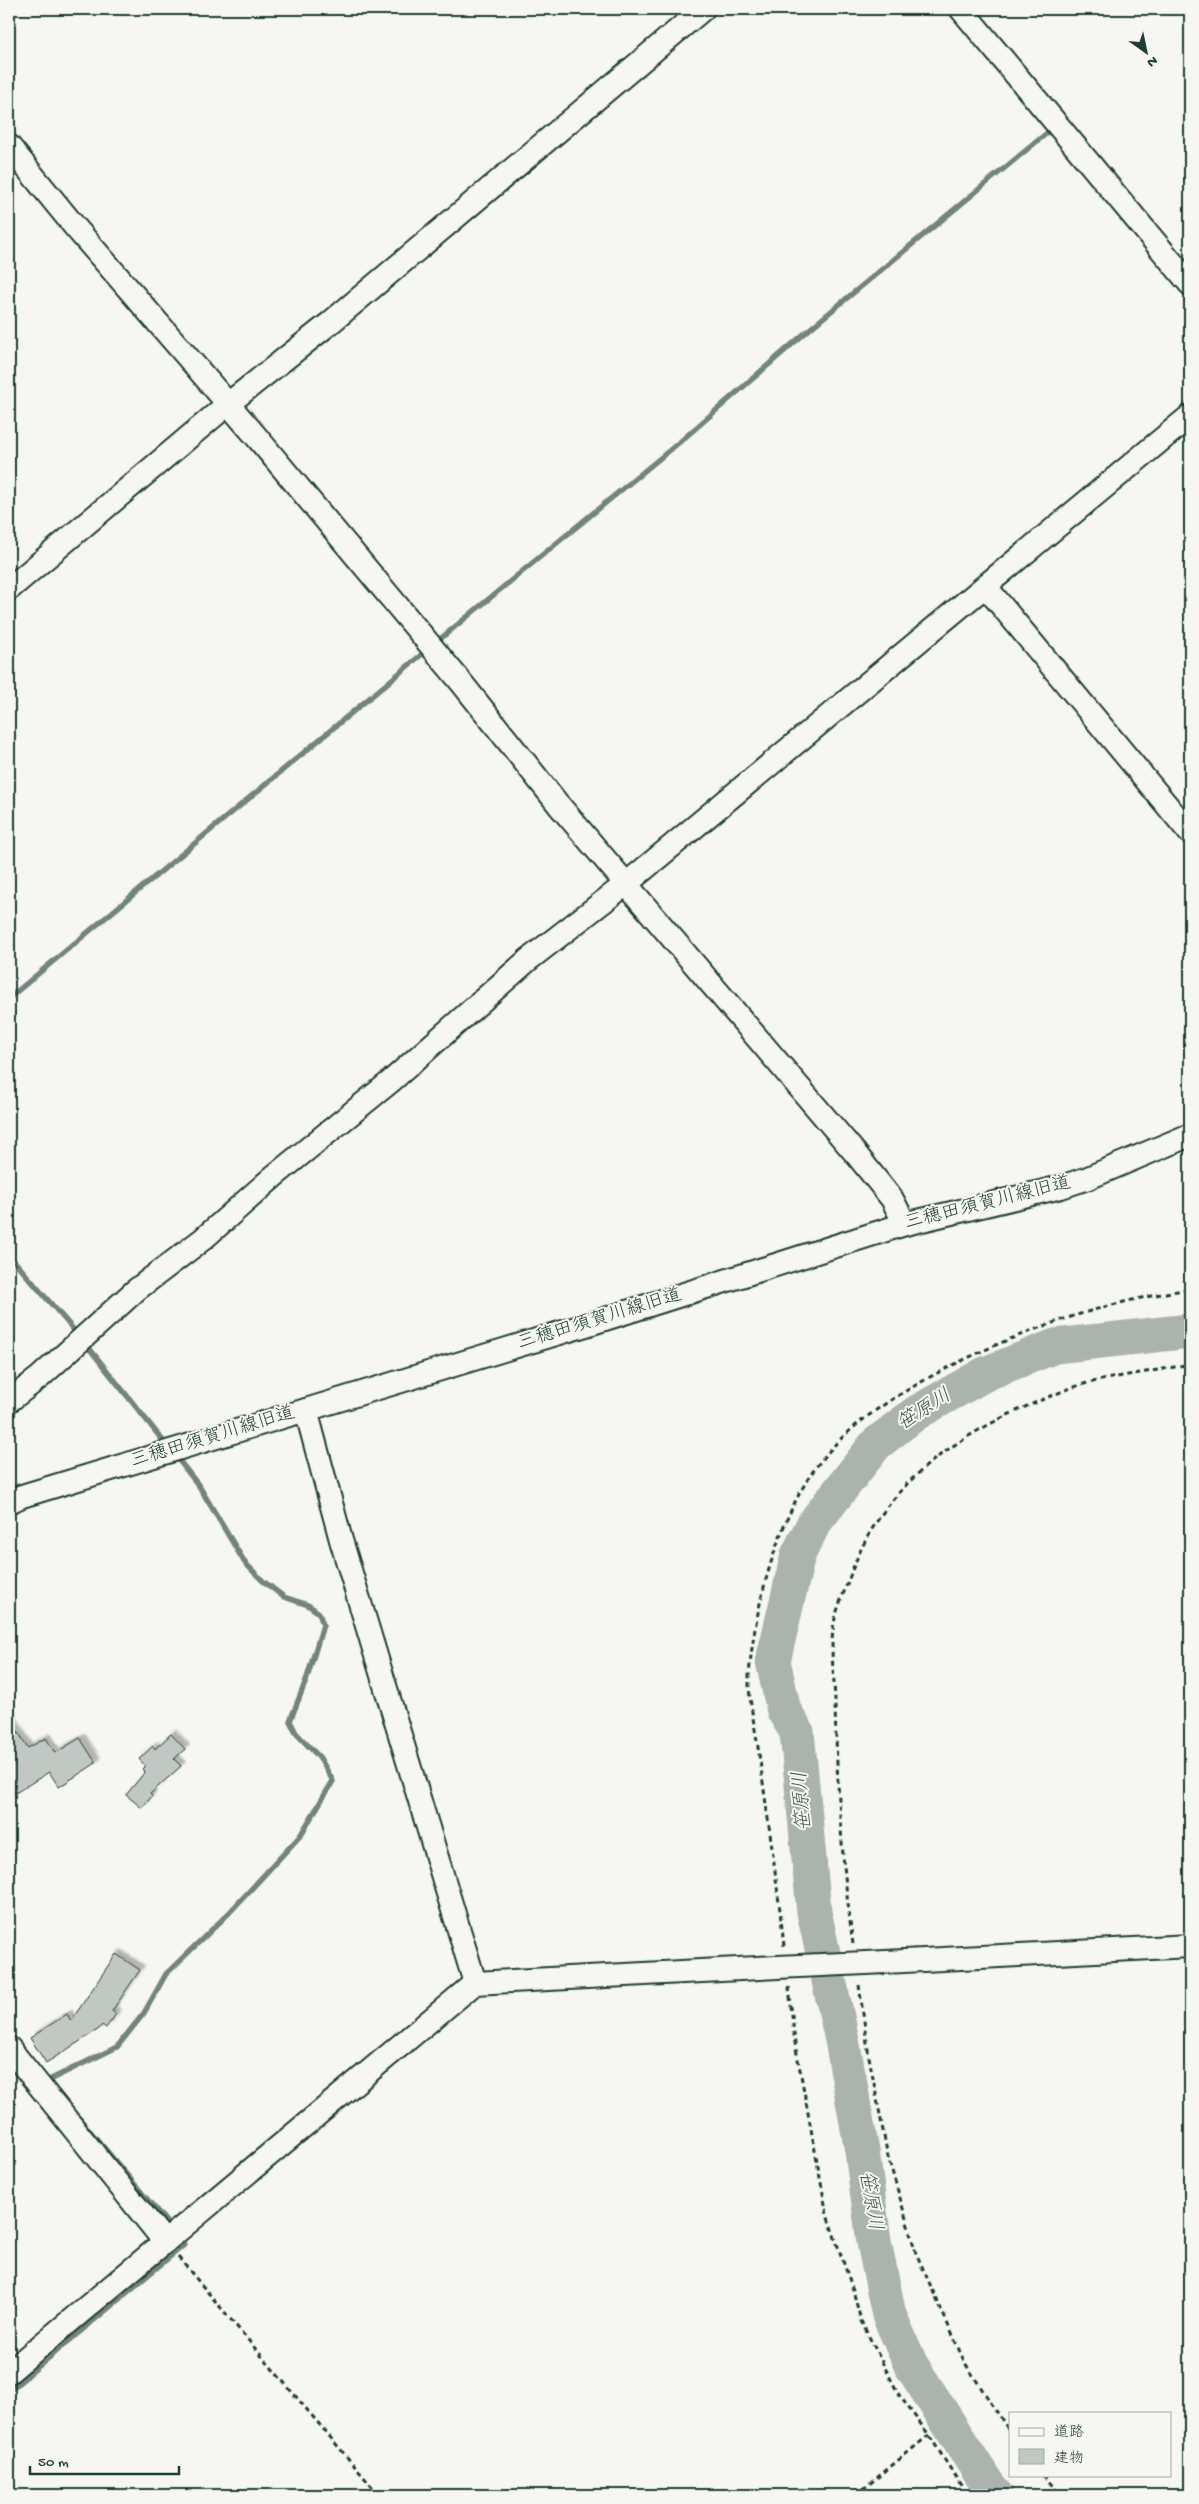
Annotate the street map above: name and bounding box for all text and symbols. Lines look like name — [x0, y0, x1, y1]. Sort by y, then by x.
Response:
north arrow — [1122, 28, 1172, 78]
text: N — [1143, 51, 1160, 70]
street label: 三穂田須賀川線旧道 — [902, 1171, 1074, 1236]
street label: 三穂田須賀川線旧道 — [515, 1283, 685, 1356]
water label: 笹原川 — [892, 1383, 956, 1437]
street label: 三穂田須賀川線旧道 — [128, 1401, 298, 1474]
water label: 笹原川 — [788, 1770, 818, 1832]
water label: 笹原川 — [852, 2169, 888, 2233]
legend — [1009, 2412, 1172, 2476]
text: 道路 — [1054, 2424, 1084, 2442]
scale bar — [30, 2444, 179, 2476]
text: 建物 — [1054, 2450, 1084, 2468]
text: 50 m — [38, 2454, 69, 2472]

